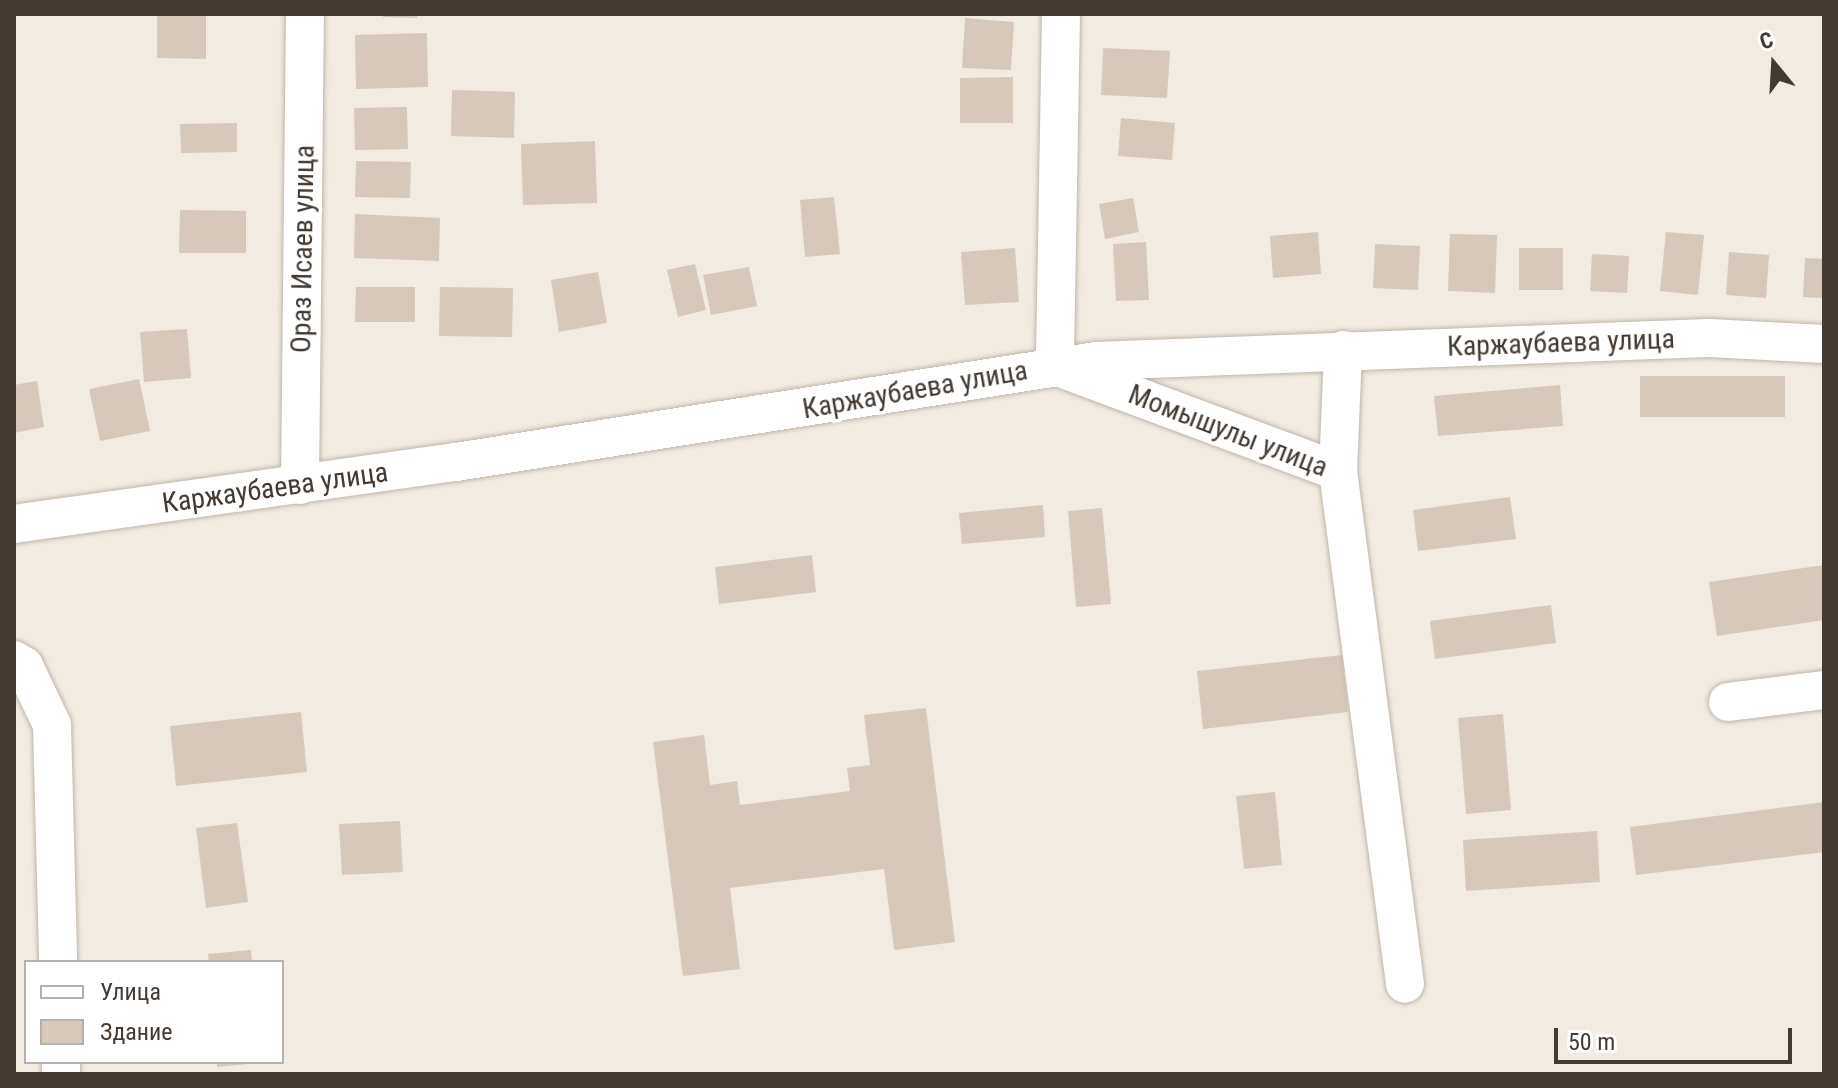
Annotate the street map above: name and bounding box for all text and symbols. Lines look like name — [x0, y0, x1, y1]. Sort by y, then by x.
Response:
north arrow — [1734, 24, 1814, 104]
text: С — [1757, 27, 1776, 55]
street label: Ораз Исаев улица — [284, 145, 322, 353]
street label: Каржаубаева улица — [1447, 322, 1675, 364]
street label: Каржаубаева улица — [800, 354, 1030, 426]
street label: Момышулы улица — [1124, 378, 1332, 484]
street label: Каржаубаева улица — [160, 456, 390, 520]
legend — [24, 960, 284, 1064]
text: Улица — [100, 978, 161, 1006]
scale bar — [1558, 1012, 1796, 1062]
text: Здание — [100, 1018, 172, 1046]
text: 50 m — [1568, 1028, 1615, 1056]

